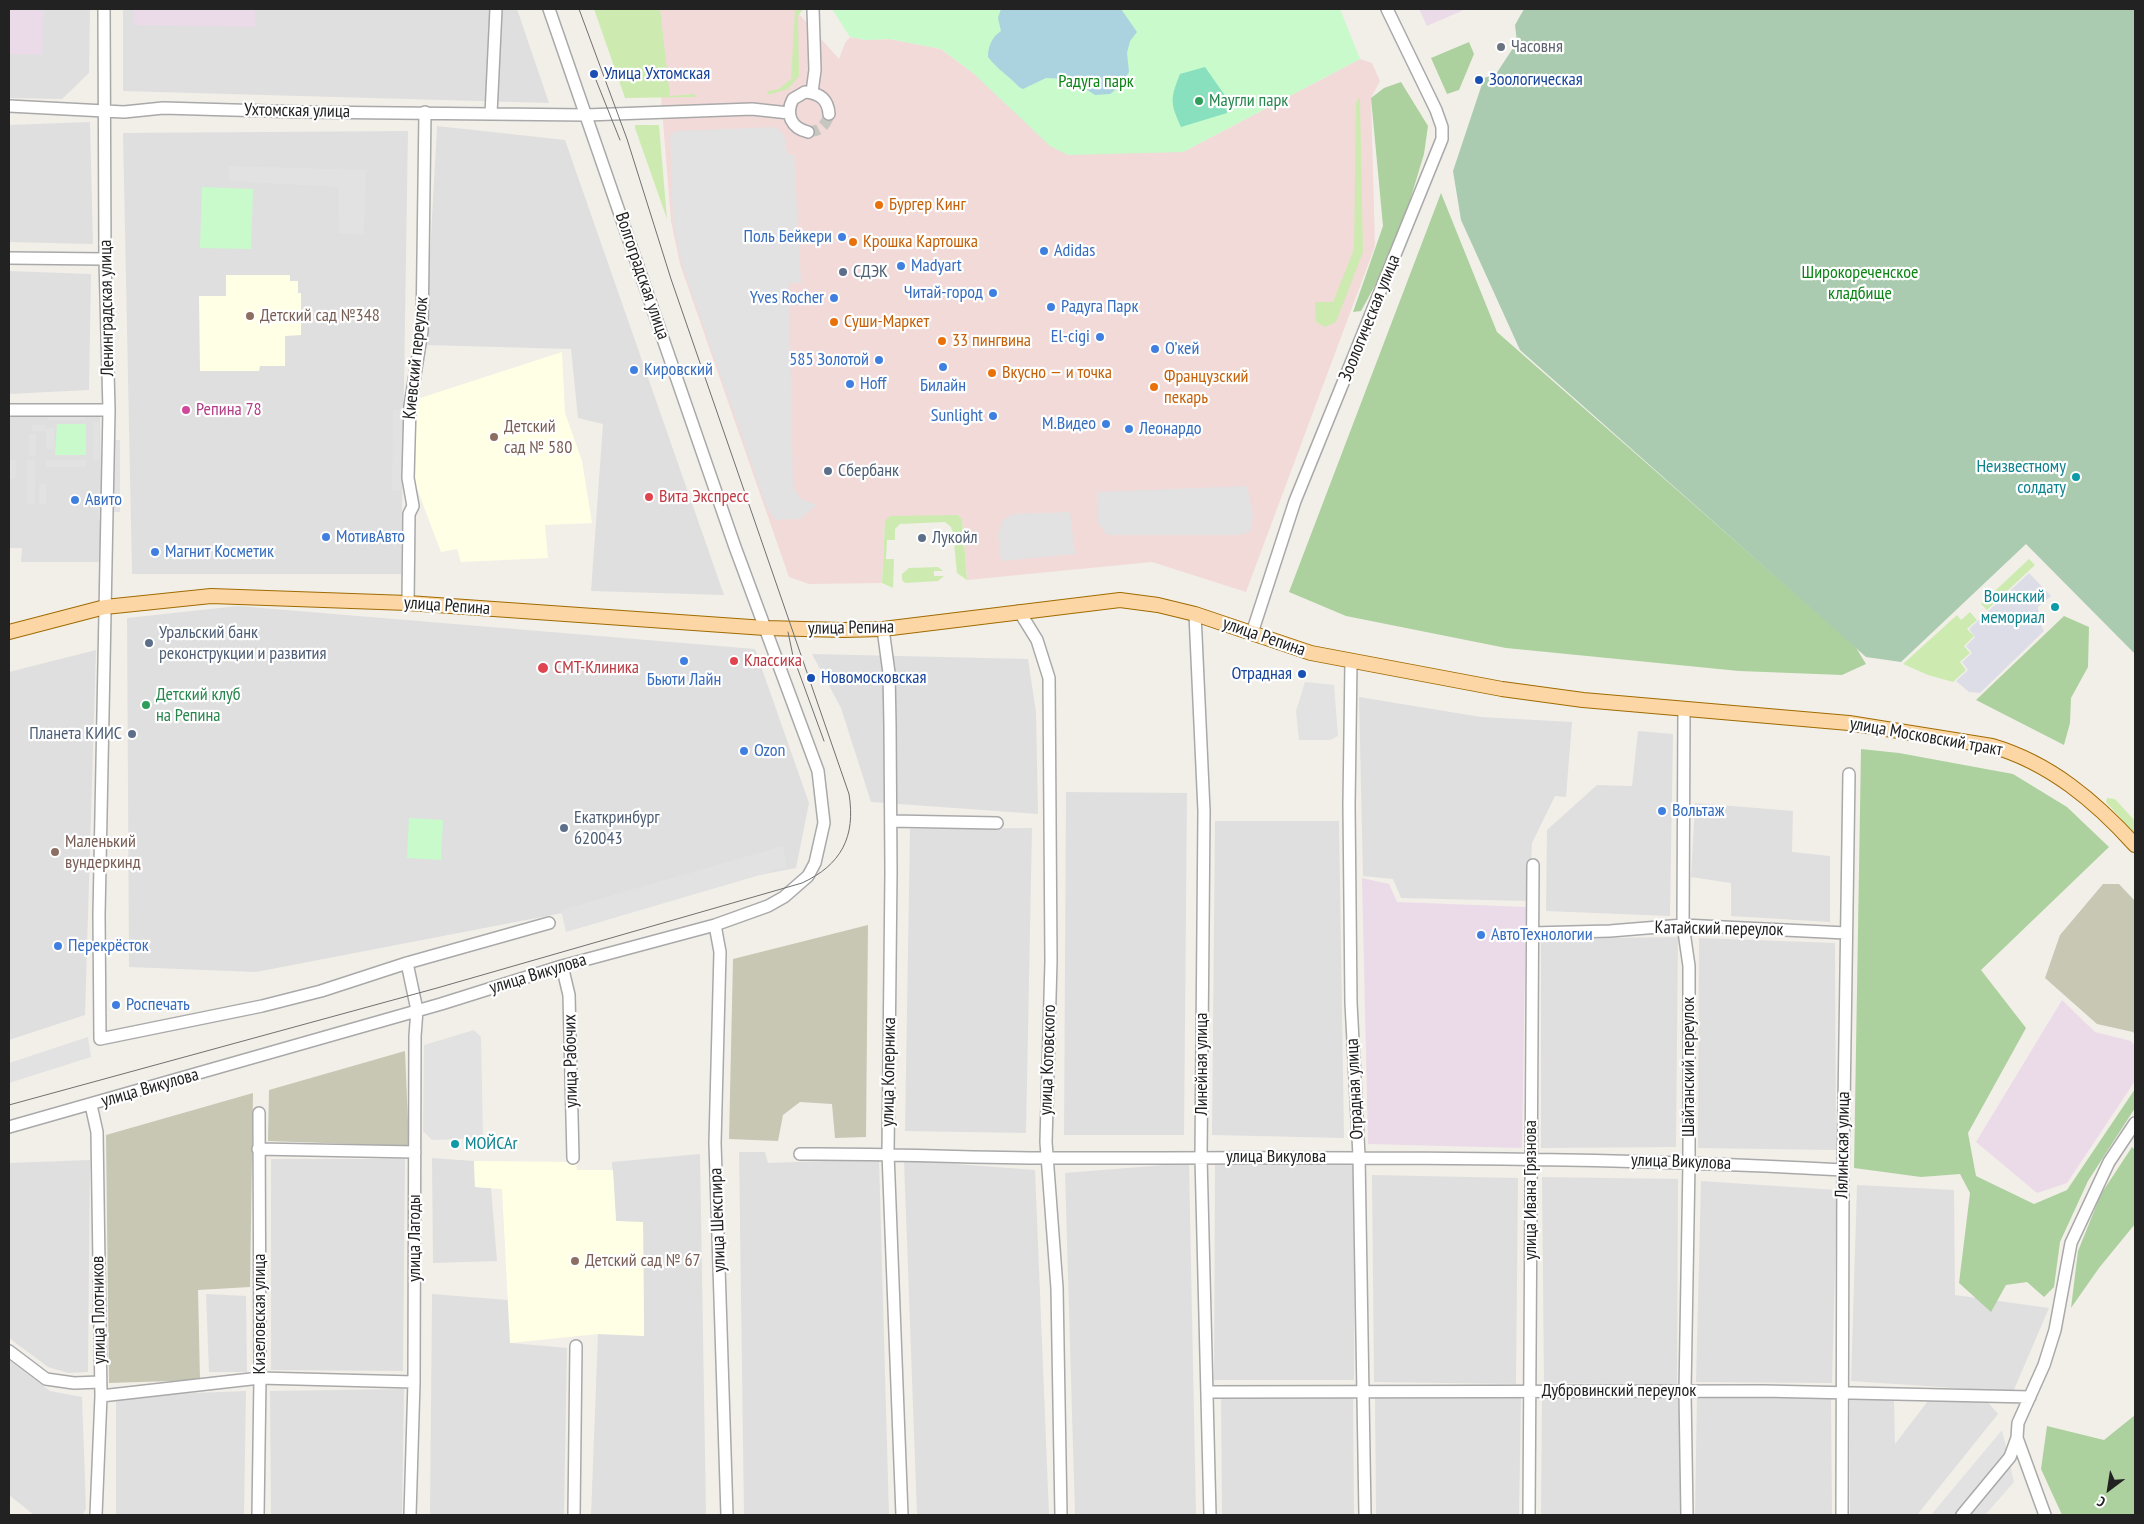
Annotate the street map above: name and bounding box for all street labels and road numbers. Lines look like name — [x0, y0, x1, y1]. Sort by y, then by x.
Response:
street label: Ухтомская улица — [244, 99, 350, 123]
street label: Волгоградская улица — [610, 210, 674, 342]
street label: Ленинградская улица — [95, 240, 119, 376]
street label: Зоологическая улица — [1335, 252, 1405, 384]
street label: Киевский переулок — [399, 296, 433, 420]
street label: улица Репина — [403, 592, 491, 620]
street label: улица Репина — [1220, 613, 1308, 661]
street label: улица Репина — [808, 616, 894, 640]
street label: улица Московский тракт — [1848, 713, 2004, 761]
street label: Катайский переулок — [1654, 917, 1784, 941]
street label: улица Викулова — [487, 949, 589, 999]
street label: Шайтанский переулок — [1678, 997, 1700, 1137]
street label: улица Котовского — [1035, 1004, 1061, 1116]
street label: Линейная улица — [1191, 1013, 1213, 1115]
street label: улица Рабочих — [559, 1014, 583, 1108]
street label: улица Коперника — [877, 1017, 901, 1127]
street label: Отрадная улица — [1342, 1038, 1368, 1140]
street label: улица Викулова — [99, 1064, 201, 1112]
street label: Лялинская улица — [1831, 1091, 1855, 1199]
street label: улица Ивана Грязнова — [1520, 1120, 1542, 1260]
street label: улица Викулова — [1226, 1146, 1326, 1168]
street label: улица Викулова — [1631, 1149, 1731, 1175]
street label: улица Шекспира — [705, 1167, 731, 1273]
street label: улица Лагоды — [404, 1194, 426, 1282]
street label: Кизеловская улица — [249, 1254, 271, 1374]
street label: улица Плотников — [87, 1256, 111, 1364]
street label: Дубровинский переулок — [1542, 1380, 1696, 1402]

